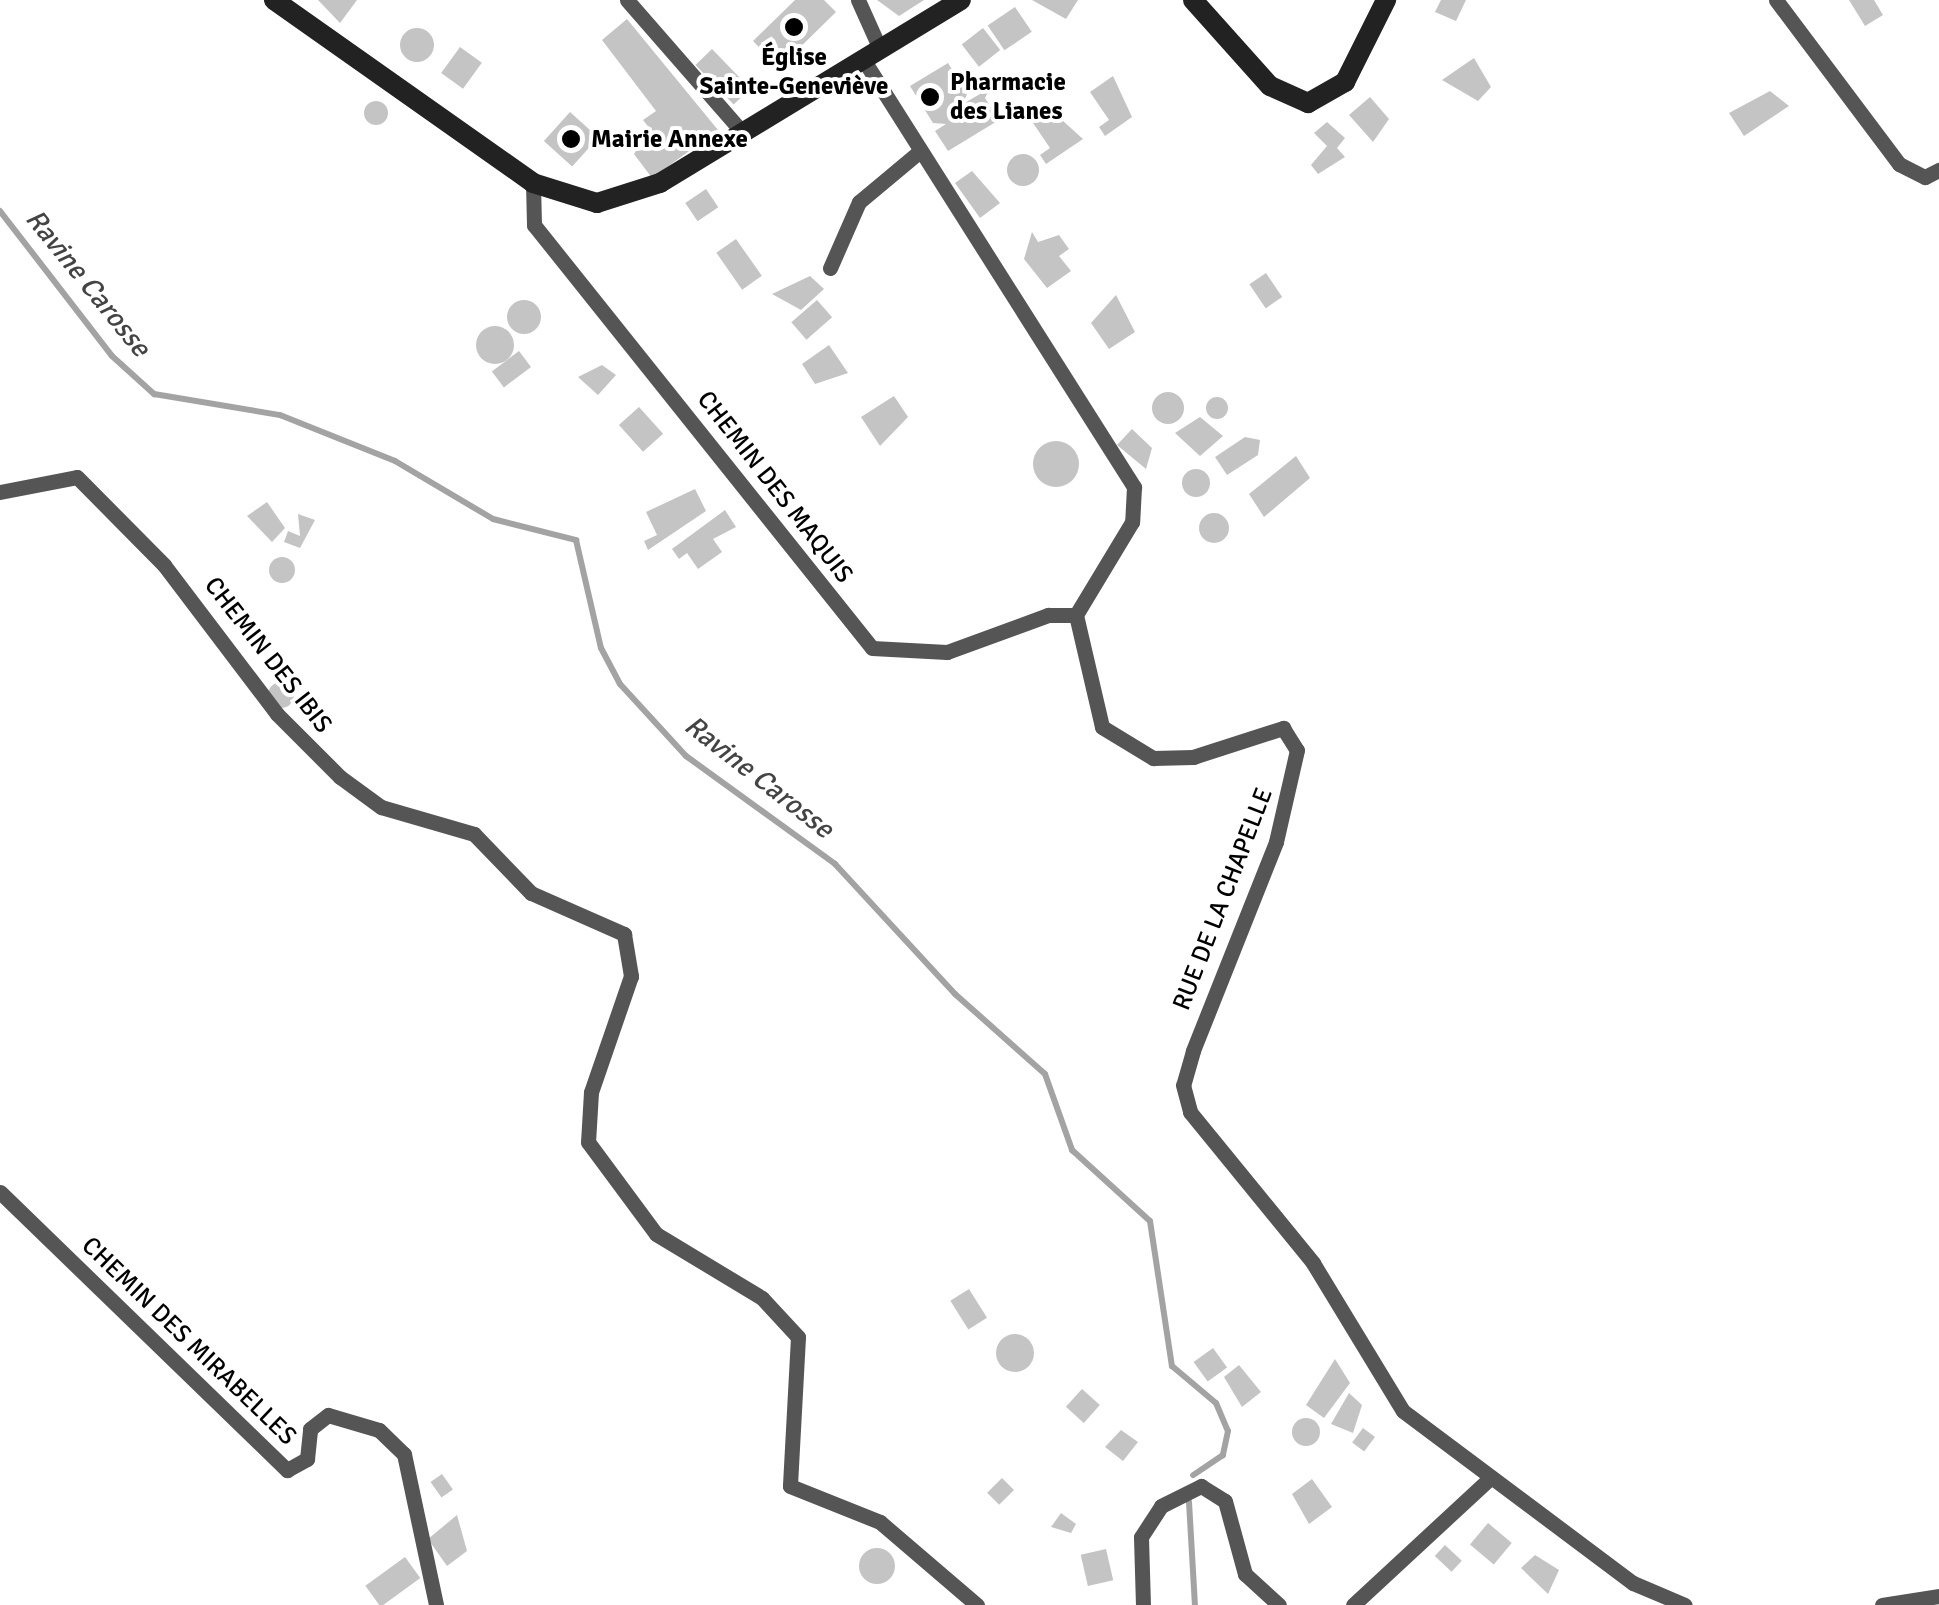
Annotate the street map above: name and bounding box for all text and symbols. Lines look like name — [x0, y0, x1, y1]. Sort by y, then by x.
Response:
marker: Église Sainte-Geneviève — [783, 16, 805, 38]
place label: Église Sainte-Geneviève — [700, 43, 888, 102]
place label: Pharmacie des Lianes — [950, 68, 1066, 127]
marker: Pharmacie des Lianes — [919, 86, 941, 108]
place label: Mairie Annexe — [591, 124, 748, 154]
marker: Mairie Annexe — [560, 128, 582, 150]
water label: Ravine Carosse — [18, 203, 158, 363]
street label: CHEMIN DES MAQUIS — [691, 385, 859, 589]
street label: CHEMIN DES IBIS — [198, 571, 338, 739]
water label: Ravine Carosse — [678, 708, 840, 846]
street label: RUE DE LA CHAPELLE — [1167, 784, 1279, 1014]
street label: CHEMIN DES MIRABELLES — [76, 1231, 302, 1451]

